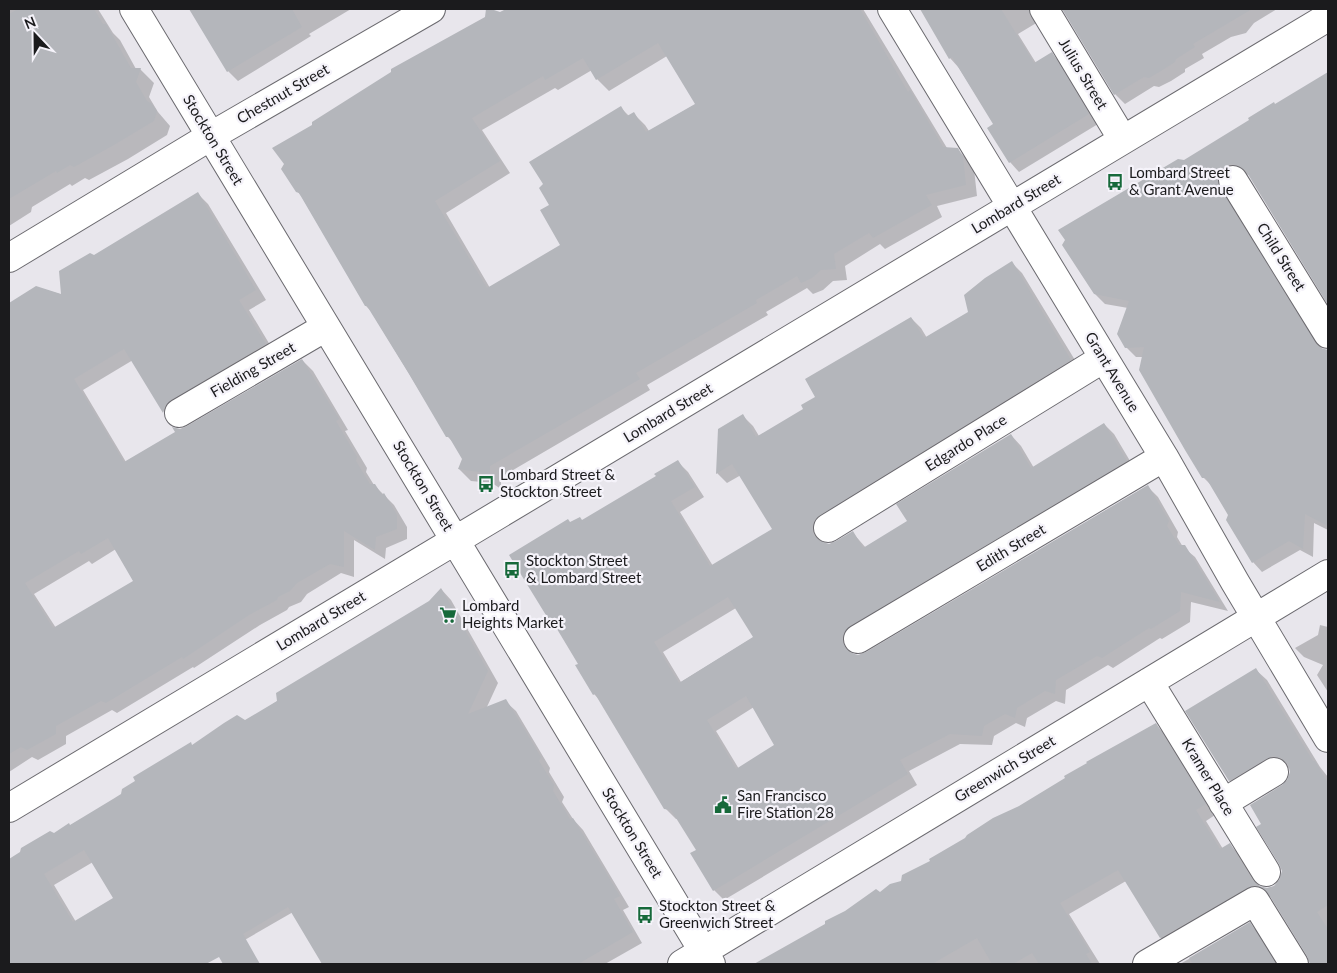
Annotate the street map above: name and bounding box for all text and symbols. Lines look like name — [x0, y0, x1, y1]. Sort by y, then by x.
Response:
north arrow — [10, 10, 60, 60]
text: N — [22, 13, 38, 32]
street label: Julius Street — [1056, 35, 1112, 113]
street label: Chestnut Street — [233, 59, 332, 127]
street label: Stockton Street — [180, 91, 248, 188]
place label: Lombard Street & Grant Avenue — [1129, 163, 1234, 198]
street label: Lombard Street — [968, 169, 1064, 237]
bus stop icon: Lombard Street & Grant Avenue — [1105, 172, 1125, 192]
street label: Child Street — [1254, 219, 1310, 295]
street label: Grant Avenue — [1082, 328, 1144, 415]
street label: Fielding Street — [207, 337, 299, 401]
street label: Lombard Street — [620, 378, 716, 446]
street label: Edgardo Place — [921, 410, 1010, 474]
street label: Stockton Street — [390, 437, 458, 534]
place label: Lombard Street & Stockton Street — [500, 465, 616, 500]
bus stop icon: Lombard Street & Stockton Street — [476, 474, 496, 494]
street label: Edith Street — [973, 519, 1049, 575]
place label: Stockton Street & Lombard Street — [526, 551, 642, 586]
bus stop icon: Stockton Street & Lombard Street — [502, 560, 522, 580]
street label: Lombard Street — [273, 586, 369, 654]
place label: Lombard Heights Market — [462, 596, 564, 631]
supermarket icon: Lombard Heights Market — [438, 605, 458, 625]
street label: Greenwich Street — [951, 731, 1059, 805]
street label: Kramer Place — [1179, 735, 1239, 818]
street label: Stockton Street — [599, 784, 667, 881]
place label: San Francisco Fire Station 28 — [737, 786, 834, 821]
public building icon: San Francisco Fire Station 28 — [713, 795, 733, 815]
place label: Stockton Street & Greenwich Street — [659, 896, 776, 931]
bus stop icon: Stockton Street & Greenwich Street — [635, 905, 655, 925]

